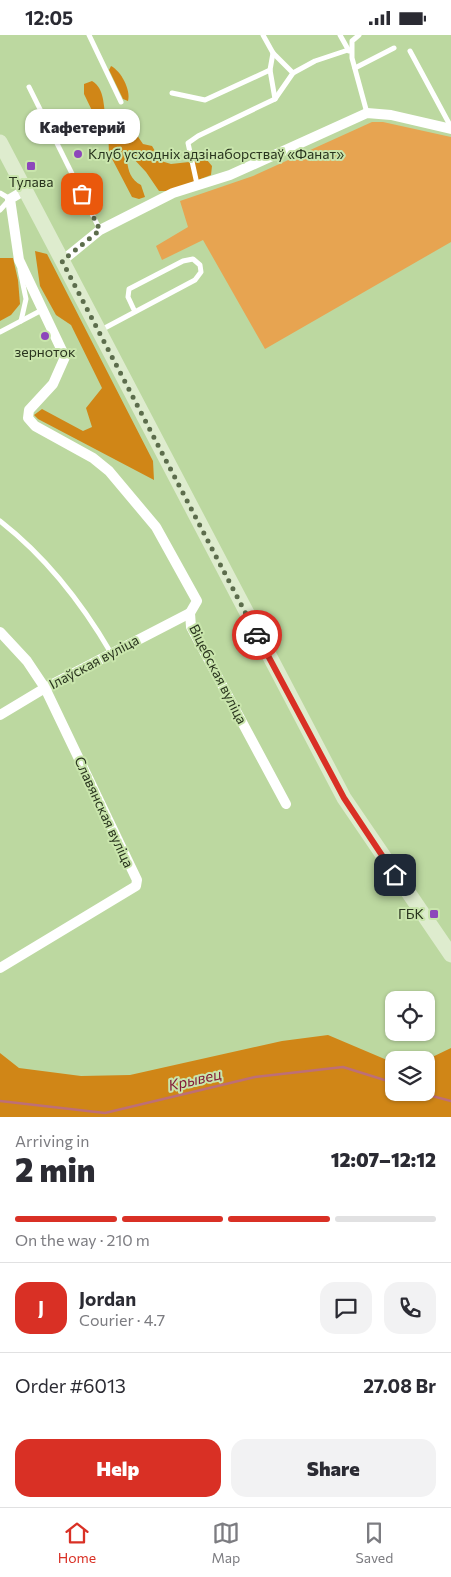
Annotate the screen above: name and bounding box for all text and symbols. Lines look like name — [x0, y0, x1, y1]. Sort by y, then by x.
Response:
text: 12:05 — [25, 6, 73, 29]
callout: Кафетерий — [24, 109, 140, 144]
text: Кафетерий — [40, 117, 125, 136]
place label: Клуб усходніх адзінаборстваў «Фанат» — [88, 145, 344, 162]
marker: Клуб усходніх адзінаборстваў «Фанат» — [72, 148, 84, 160]
marker: Тулава — [25, 160, 37, 172]
place label: Тулава — [9, 173, 53, 190]
pin — [61, 173, 103, 215]
icon: bag — [68, 180, 96, 208]
marker: зерноток — [39, 330, 51, 342]
place label: зерноток — [15, 343, 76, 360]
courier — [232, 610, 282, 660]
street label: Віцебская вуліца — [186, 621, 251, 726]
icon: car — [243, 621, 271, 649]
street label: Ілаўская вуліца — [46, 631, 141, 692]
street label: Славянская вуліца — [71, 754, 138, 870]
pin — [374, 854, 416, 896]
icon: home — [381, 861, 409, 889]
place label: ГБК — [398, 905, 424, 922]
marker: ГБК — [428, 908, 440, 920]
map controls — [385, 991, 435, 1101]
button: locate — [385, 991, 435, 1041]
button: layers — [385, 1051, 435, 1101]
water label: Крывец — [166, 1064, 224, 1094]
text: Arriving in — [15, 1131, 89, 1150]
text: 12:07–12:12 — [331, 1148, 436, 1171]
text: 2 min — [15, 1149, 95, 1189]
text: On the way · 210 m — [15, 1230, 150, 1249]
button: chat — [320, 1282, 372, 1334]
button: phone — [384, 1282, 436, 1334]
text: Jordan — [79, 1287, 136, 1310]
text: J — [38, 1296, 44, 1319]
text: Courier · 4.7 — [79, 1310, 165, 1329]
text: Order #6013 — [15, 1374, 126, 1397]
text: 27.08 Br — [363, 1374, 436, 1397]
button: Help — [15, 1439, 221, 1497]
button: Share — [231, 1439, 436, 1497]
tab: Home — [58, 1519, 96, 1566]
tab: Map — [211, 1519, 240, 1566]
tab: Saved — [356, 1519, 393, 1566]

